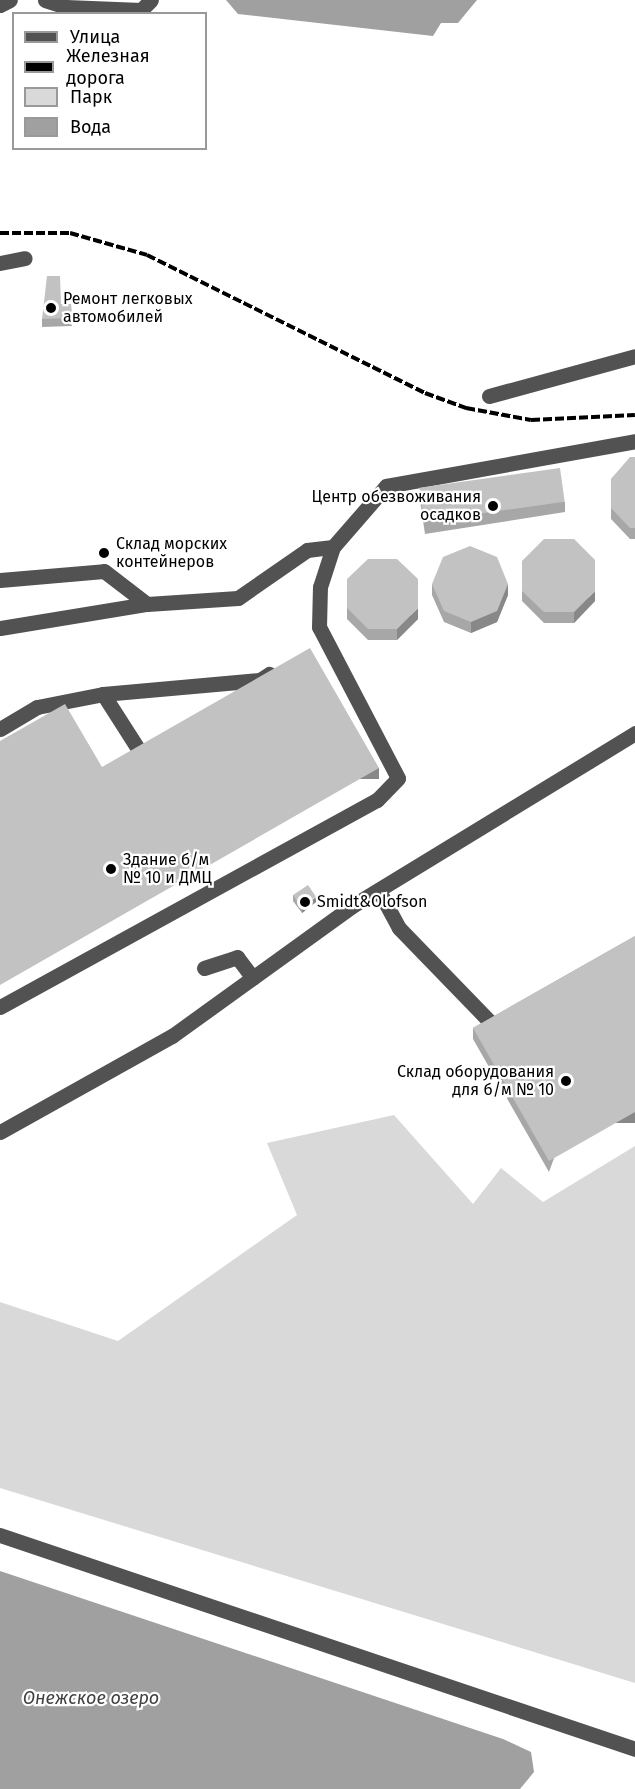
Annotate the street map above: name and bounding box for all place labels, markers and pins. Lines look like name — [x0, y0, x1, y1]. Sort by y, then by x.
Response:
place label: Ремонт легковых автомобилей — [63, 289, 192, 327]
marker: Ремонт легковых автомобилей — [44, 301, 58, 315]
place label: Центр обезвоживания осадков — [312, 487, 481, 525]
marker: Центр обезвоживания осадков — [486, 499, 500, 513]
place label: Склад морских контейнеров — [116, 534, 227, 572]
marker: Склад морских контейнеров — [97, 546, 111, 560]
place label: Здание б/м № 10 и ДМЦ — [123, 850, 212, 888]
marker: Здание б/м № 10 и ДМЦ — [104, 862, 118, 876]
place label: Smidt&Olofson — [317, 892, 427, 912]
marker: Smidt&Olofson — [298, 895, 312, 909]
place label: Склад оборудования для б/м № 10 — [397, 1062, 554, 1100]
marker: Склад оборудования для б/м № 10 — [559, 1074, 573, 1088]

